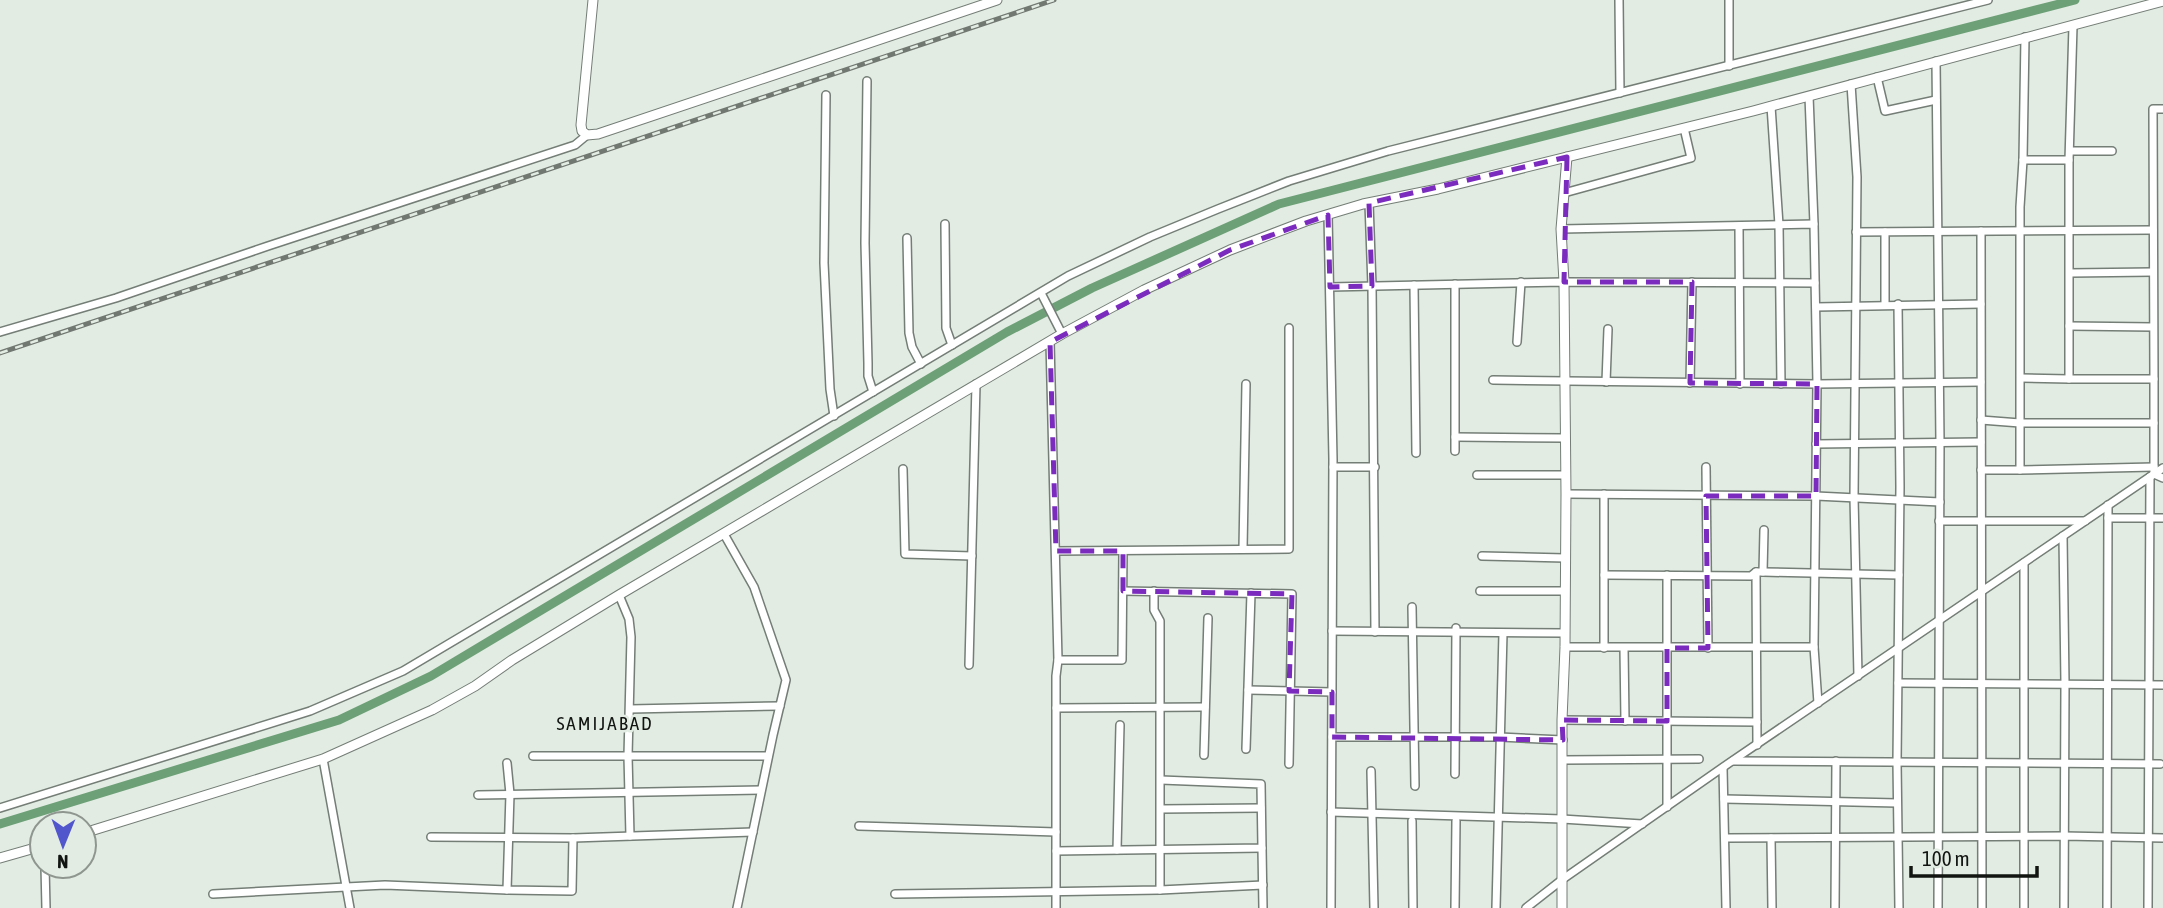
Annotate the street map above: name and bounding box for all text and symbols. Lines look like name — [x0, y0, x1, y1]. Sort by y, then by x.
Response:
district label: SAMIJABAD — [556, 712, 654, 734]
north arrow — [28, 810, 98, 880]
scale bar — [1911, 834, 2037, 878]
text: 100 m — [1922, 846, 1970, 870]
text: N — [57, 851, 69, 873]

